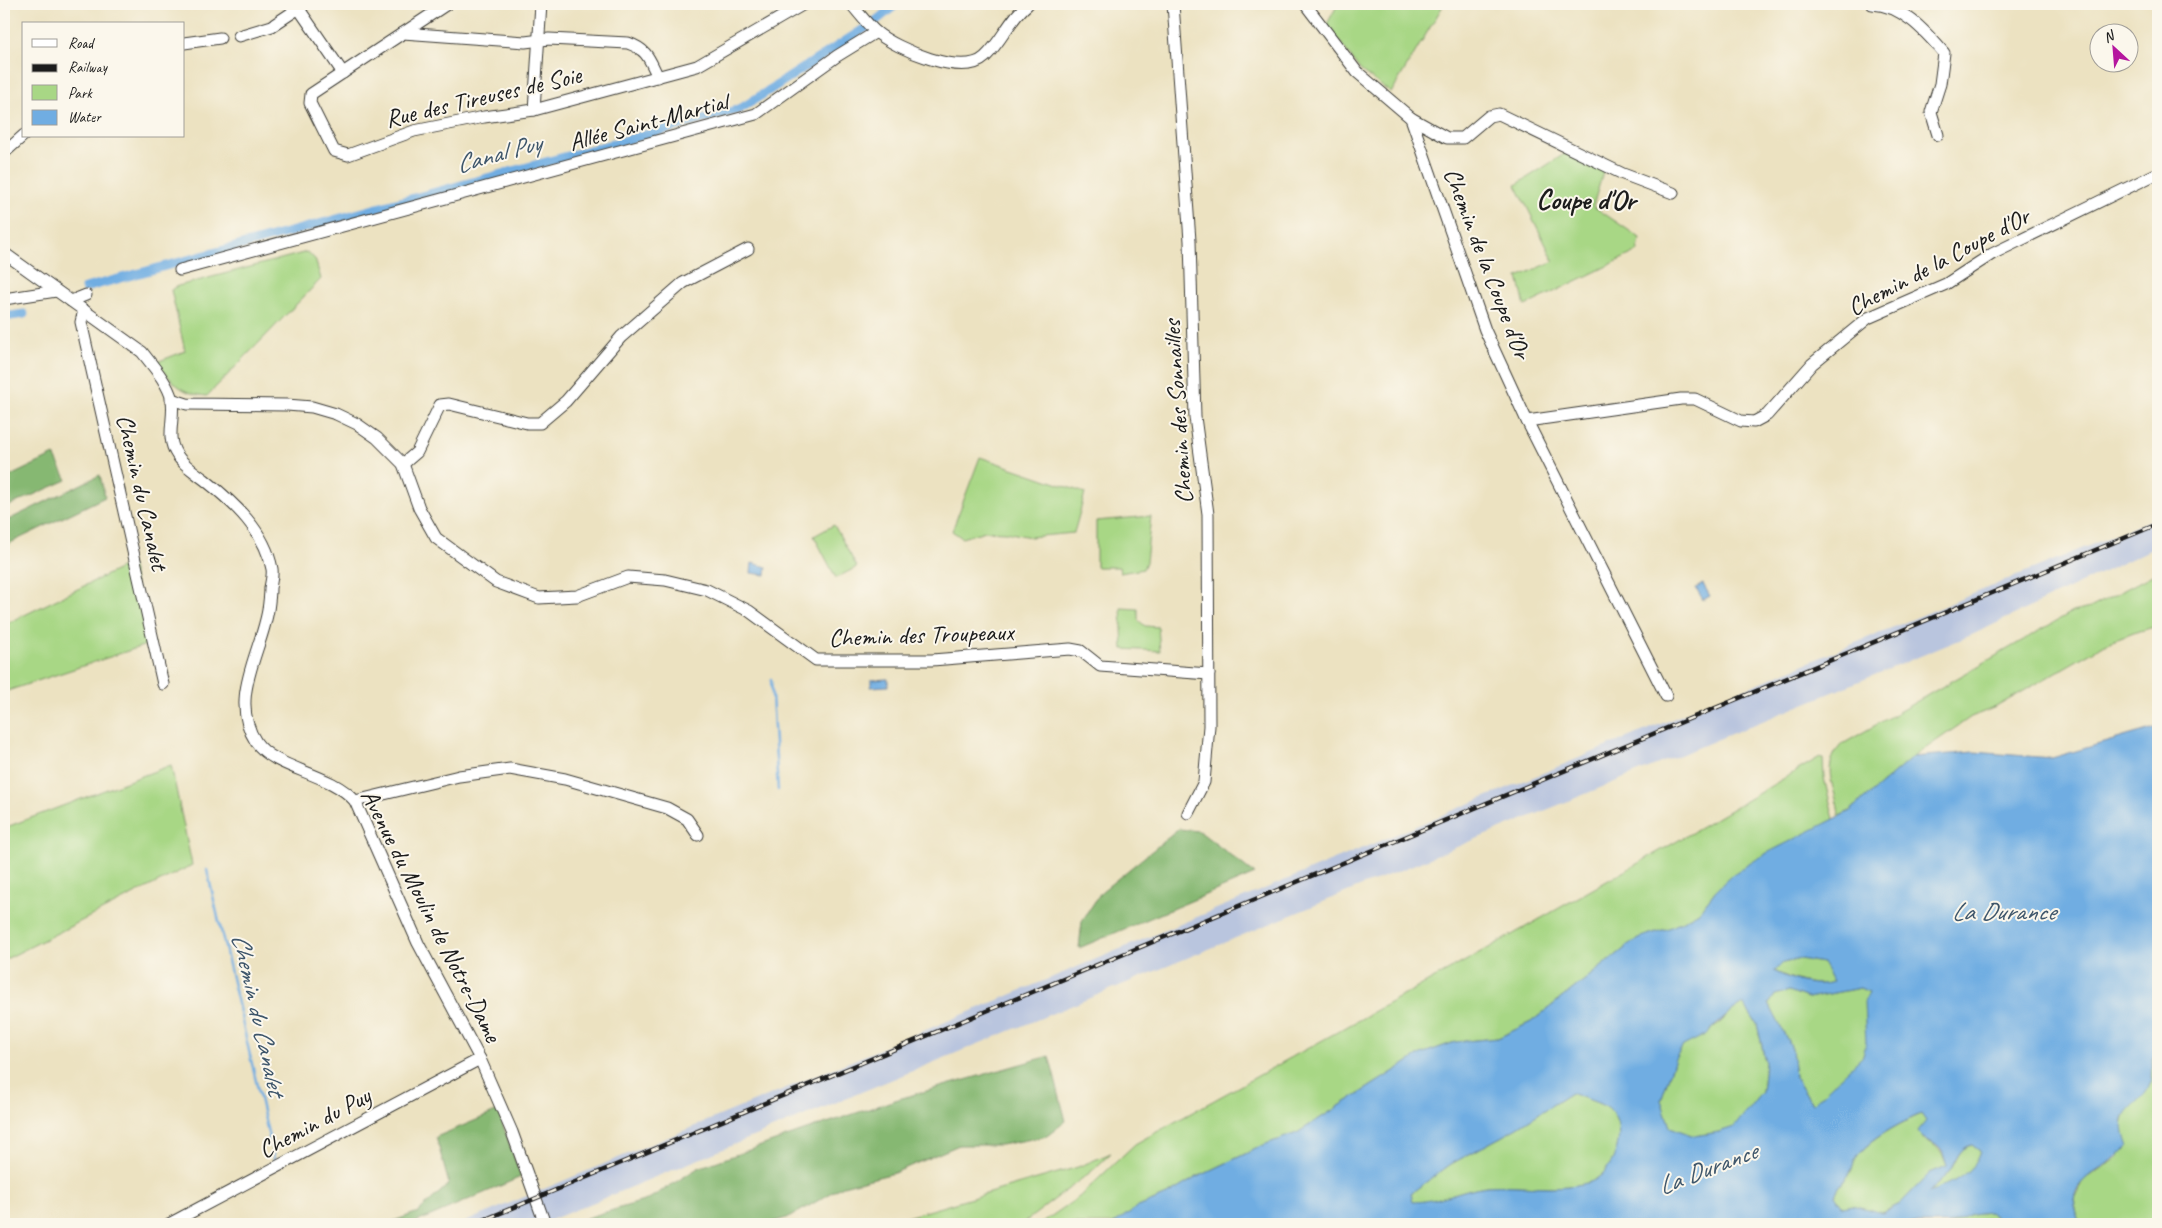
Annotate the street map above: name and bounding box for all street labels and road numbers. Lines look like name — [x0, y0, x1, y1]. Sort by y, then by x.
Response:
street label: Rue des Tireuses de Soie — [382, 58, 586, 135]
street label: Allée Saint-Martial — [565, 84, 736, 159]
street label: Chemin de la Coupe d'Or — [1436, 163, 1539, 366]
street label: Chemin de la Coupe d'Or — [1842, 199, 2038, 323]
street label: Chemin des Sonnailles — [1155, 316, 1200, 505]
street label: Chemin du Canalet — [109, 411, 176, 576]
street label: Chemin des Troupeaux — [828, 616, 1016, 654]
street label: Avenue du Moulin de Notre-Dame — [353, 784, 510, 1049]
street label: Chemin du Puy — [253, 1079, 377, 1166]

